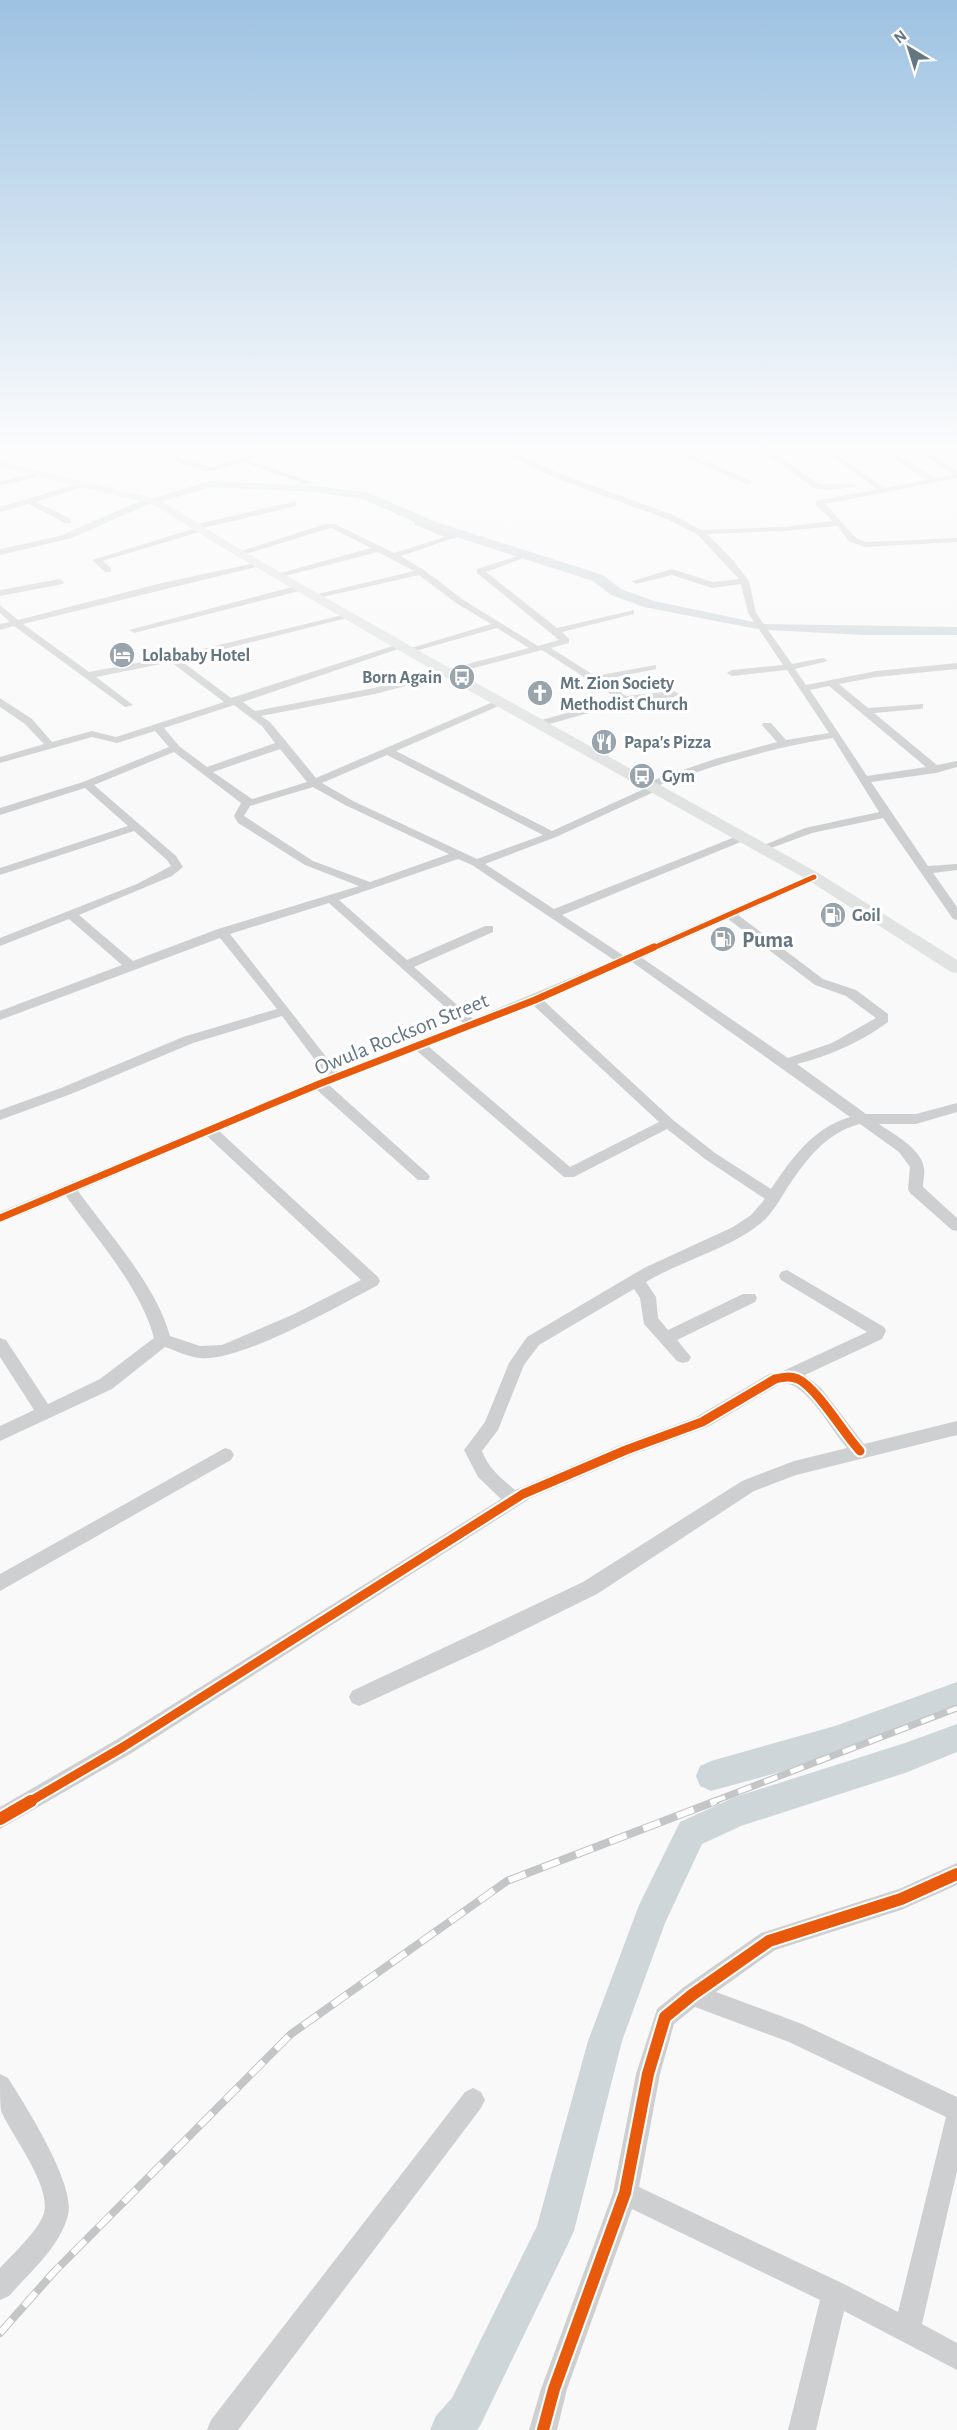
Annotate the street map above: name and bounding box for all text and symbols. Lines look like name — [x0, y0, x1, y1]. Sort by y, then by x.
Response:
north arrow — [879, 18, 939, 78]
text: N — [891, 27, 910, 47]
hotel icon: Lolababy Hotel — [107, 640, 137, 670]
place label: Lolababy Hotel — [142, 647, 250, 665]
bus stop icon: Born Again — [447, 662, 477, 692]
place label: Born Again — [362, 669, 442, 687]
place label: Mt. Zion Society Methodist Church — [560, 675, 688, 714]
church icon: Mt. Zion Society Methodist Church — [525, 678, 555, 708]
restaurant icon: Papa's Pizza — [589, 727, 619, 757]
place label: Papa's Pizza — [624, 734, 712, 752]
bus stop icon: Gym — [627, 761, 657, 791]
place label: Gym — [662, 768, 695, 786]
fuel station icon: Goil — [818, 900, 848, 930]
place label: Goil — [852, 907, 881, 925]
fuel station icon: Puma — [708, 924, 738, 954]
place label: Puma — [742, 929, 794, 951]
street label: Owula Rockson Street — [311, 989, 491, 1079]

